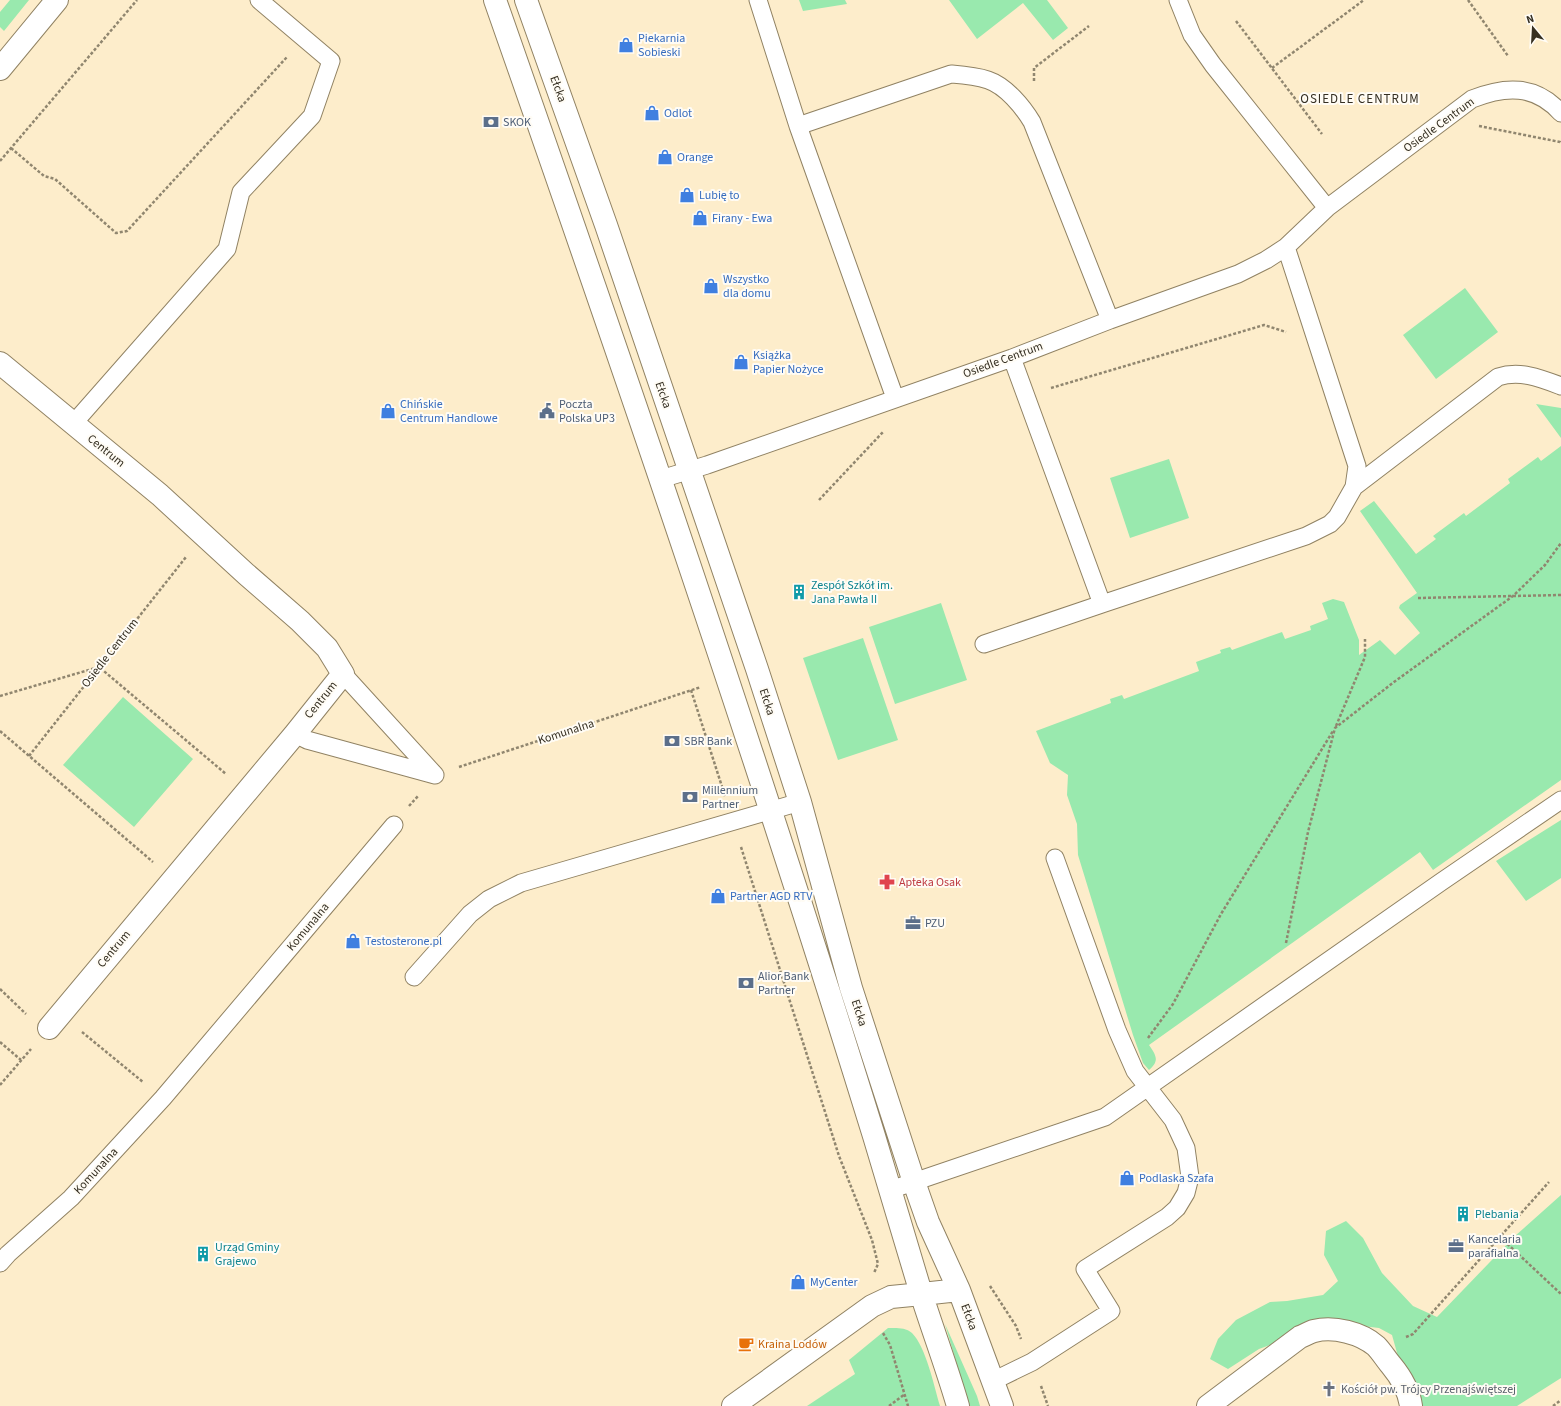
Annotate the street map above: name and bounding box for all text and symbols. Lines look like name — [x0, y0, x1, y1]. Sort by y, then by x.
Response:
north arrow — [1513, 8, 1553, 48]
text: N — [1524, 11, 1536, 27]
place label: Piekarnia Sobieski — [638, 30, 685, 61]
shop icon: Piekarnia Sobieski — [617, 36, 635, 54]
street label: Ełcka — [545, 73, 571, 105]
district label: OSIEDLE CENTRUM — [1300, 90, 1420, 108]
street label: Osiedle Centrum — [1400, 93, 1478, 157]
shop icon: Odlot — [643, 104, 661, 122]
place label: Odlot — [664, 105, 692, 122]
bank icon: SKOK — [482, 113, 500, 131]
place label: SKOK — [503, 114, 531, 131]
shop icon: Orange — [656, 148, 674, 166]
place label: Orange — [677, 149, 713, 166]
shop icon: Lubię to — [678, 186, 696, 204]
place label: Lubię to — [699, 187, 740, 204]
shop icon: Firany - Ewa — [691, 209, 709, 227]
place label: Firany - Ewa — [712, 210, 772, 227]
place label: Wszystko dla domu — [723, 271, 771, 302]
shop icon: Wszystko dla domu — [702, 277, 720, 295]
street label: Osiedle Centrum — [961, 338, 1045, 382]
place label: Książka Papier Nożyce — [753, 347, 823, 378]
shop icon: Książka Papier Nożyce — [732, 353, 750, 371]
street label: Ełcka — [651, 379, 675, 411]
place label: Chińskie Centrum Handlowe — [400, 396, 498, 427]
place label: Poczta Polska UP3 — [559, 396, 615, 427]
shop icon: Chińskie Centrum Handlowe — [379, 402, 397, 420]
public building icon: Poczta Polska UP3 — [538, 402, 556, 420]
street label: Centrum — [84, 431, 129, 471]
place label: Zespół Szkół im. Jana Pawła II — [811, 577, 893, 608]
building icon: Zespół Szkół im. Jana Pawła II — [790, 583, 808, 601]
street label: Osiedle Centrum — [77, 615, 143, 691]
street label: Centrum — [301, 677, 341, 722]
street label: Ełcka — [755, 686, 779, 718]
street label: Komunalna — [536, 715, 596, 749]
bank icon: SBR Bank — [663, 732, 681, 750]
place label: SBR Bank — [684, 733, 732, 750]
place label: Millennium Partner — [702, 782, 758, 813]
bank icon: Millennium Partner — [681, 788, 699, 806]
pharmacy icon: Apteka Osak — [878, 873, 896, 891]
place label: Apteka Osak — [899, 874, 961, 891]
shop icon: Partner AGD RTV — [709, 887, 727, 905]
place label: Partner AGD RTV — [730, 888, 813, 905]
street label: Komunalna — [283, 899, 333, 955]
office icon: PZU — [904, 914, 922, 932]
place label: PZU — [925, 915, 945, 932]
street label: Centrum — [93, 927, 135, 971]
shop icon: Testosterone.pl — [344, 932, 362, 950]
place label: Testosterone.pl — [365, 933, 442, 950]
place label: Alior Bank Partner — [758, 968, 809, 999]
bank icon: Alior Bank Partner — [737, 974, 755, 992]
street label: Ełcka — [847, 997, 871, 1029]
street label: Komunalna — [70, 1144, 122, 1198]
shop icon: Podlaska Szafa — [1118, 1169, 1136, 1187]
place label: Podlaska Szafa — [1139, 1170, 1214, 1187]
building icon: Plebania — [1454, 1205, 1472, 1223]
place label: Plebania — [1475, 1206, 1519, 1223]
place label: Kancelaria parafialna — [1468, 1231, 1521, 1262]
office icon: Kancelaria parafialna — [1447, 1237, 1465, 1255]
place label: Urząd Gminy Grajewo — [215, 1239, 280, 1270]
building icon: Urząd Gminy Grajewo — [194, 1245, 212, 1263]
shop icon: MyCenter — [789, 1273, 807, 1291]
place label: MyCenter — [810, 1274, 859, 1291]
street label: Ełcka — [956, 1301, 982, 1333]
cafe icon: Kraina Lodów — [737, 1335, 755, 1353]
place label: Kraina Lodów — [758, 1336, 827, 1353]
church icon: Kościół pw. Trójcy Przenajświętszej — [1320, 1380, 1338, 1398]
place label: Kościół pw. Trójcy Przenajświętszej — [1341, 1381, 1516, 1398]

